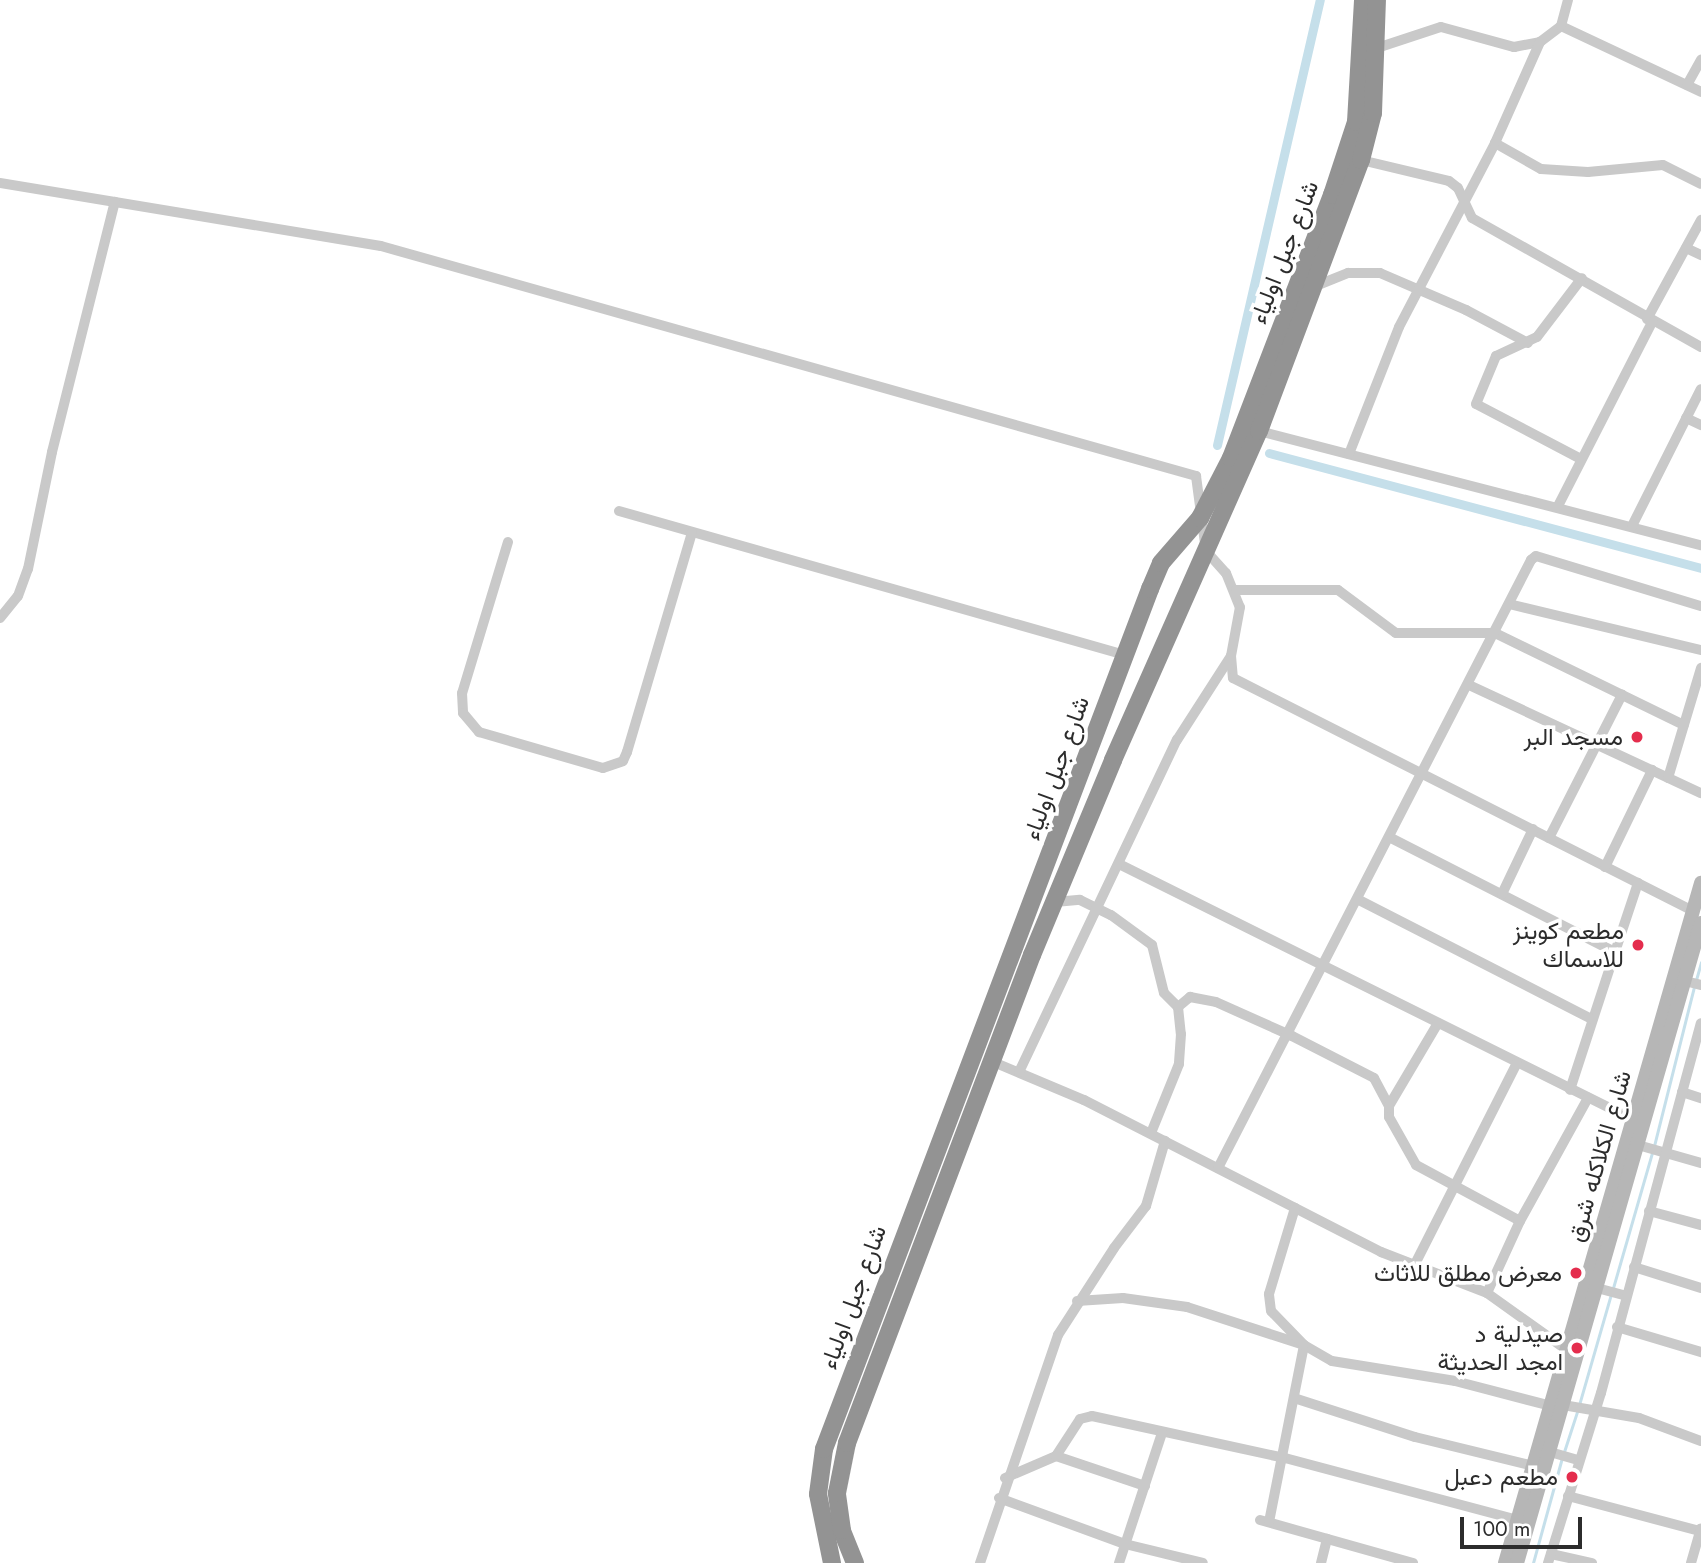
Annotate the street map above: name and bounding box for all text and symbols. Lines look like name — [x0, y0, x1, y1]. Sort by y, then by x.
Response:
street label: شارع جبل اولياء — [1244, 176, 1324, 328]
street label: شارع جبل اولياء — [1017, 692, 1095, 844]
place label: مسجد البر — [1524, 723, 1623, 751]
marker: مسجد البر — [1629, 729, 1645, 745]
place label: مطعم كوينز للاسماك — [1513, 917, 1624, 973]
marker: مطعم كوينز للاسماك — [1630, 937, 1646, 953]
street label: شارع الكلاكله شرق — [1561, 1067, 1637, 1245]
street label: شارع جبل اولياء — [814, 1221, 892, 1373]
place label: معرض مطلق للاثاث — [1374, 1259, 1562, 1287]
marker: معرض مطلق للاثاث — [1568, 1265, 1584, 1281]
place label: صيدلية د امجد الحديثة — [1438, 1320, 1563, 1376]
marker: صيدلية د امجد الحديثة — [1569, 1340, 1585, 1356]
place label: مطعم دعبل — [1444, 1463, 1558, 1491]
marker: مطعم دعبل — [1564, 1469, 1580, 1485]
scale bar — [1463, 1504, 1586, 1548]
text: 100 m — [1473, 1514, 1530, 1544]

